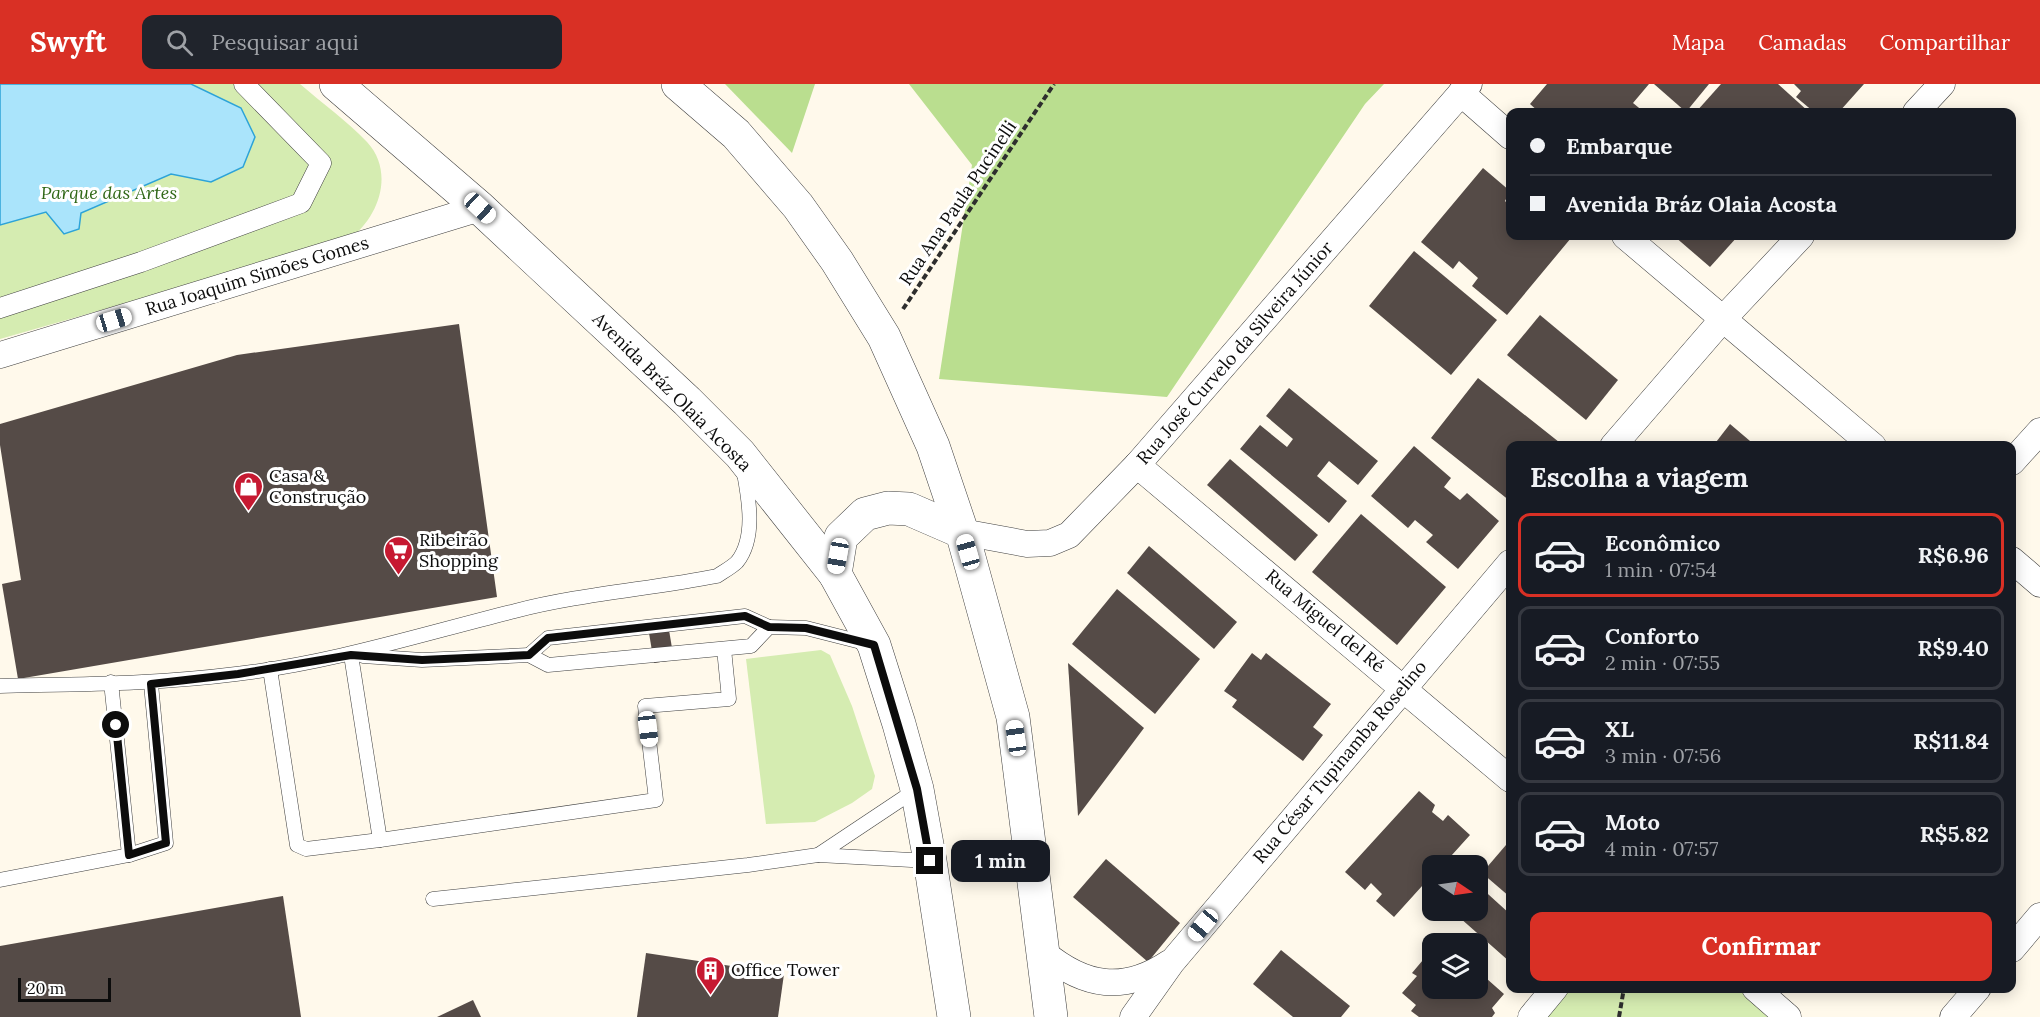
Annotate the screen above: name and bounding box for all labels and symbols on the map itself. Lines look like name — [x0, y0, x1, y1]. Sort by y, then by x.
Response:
street label: Rua Ana Paula Pucinelli — [894, 116, 1021, 289]
park label: Parque das Artes — [41, 181, 177, 204]
car — [461, 189, 499, 227]
street label: Rua Joaquim Simões Gomes — [142, 231, 371, 320]
street label: Rua José Curvelo da Silveira Júnior — [1131, 236, 1338, 469]
car — [94, 306, 134, 334]
street label: Avenida Bráz Olaia Acosta — [587, 307, 757, 476]
place label: Casa & Construção — [269, 464, 366, 508]
shop icon: Casa & Construção — [232, 470, 264, 512]
place label: Ribeirão Shopping — [419, 528, 499, 572]
car — [954, 532, 982, 572]
supermarket icon: Ribeirão Shopping — [382, 534, 414, 576]
car — [826, 537, 850, 575]
street label: Rua Miguel del Ré — [1261, 564, 1390, 677]
street label: Rua César Tupinamba Roselino — [1248, 655, 1431, 868]
car — [637, 710, 659, 748]
route start — [102, 711, 129, 738]
car — [1005, 719, 1027, 757]
callout: 1 min — [951, 840, 1050, 882]
route end — [916, 847, 943, 874]
north arrow — [1422, 855, 1488, 921]
car — [1185, 905, 1221, 945]
building icon: Office Tower — [694, 954, 726, 996]
place label: Office Tower — [731, 958, 840, 981]
scale bar — [18, 975, 111, 1002]

